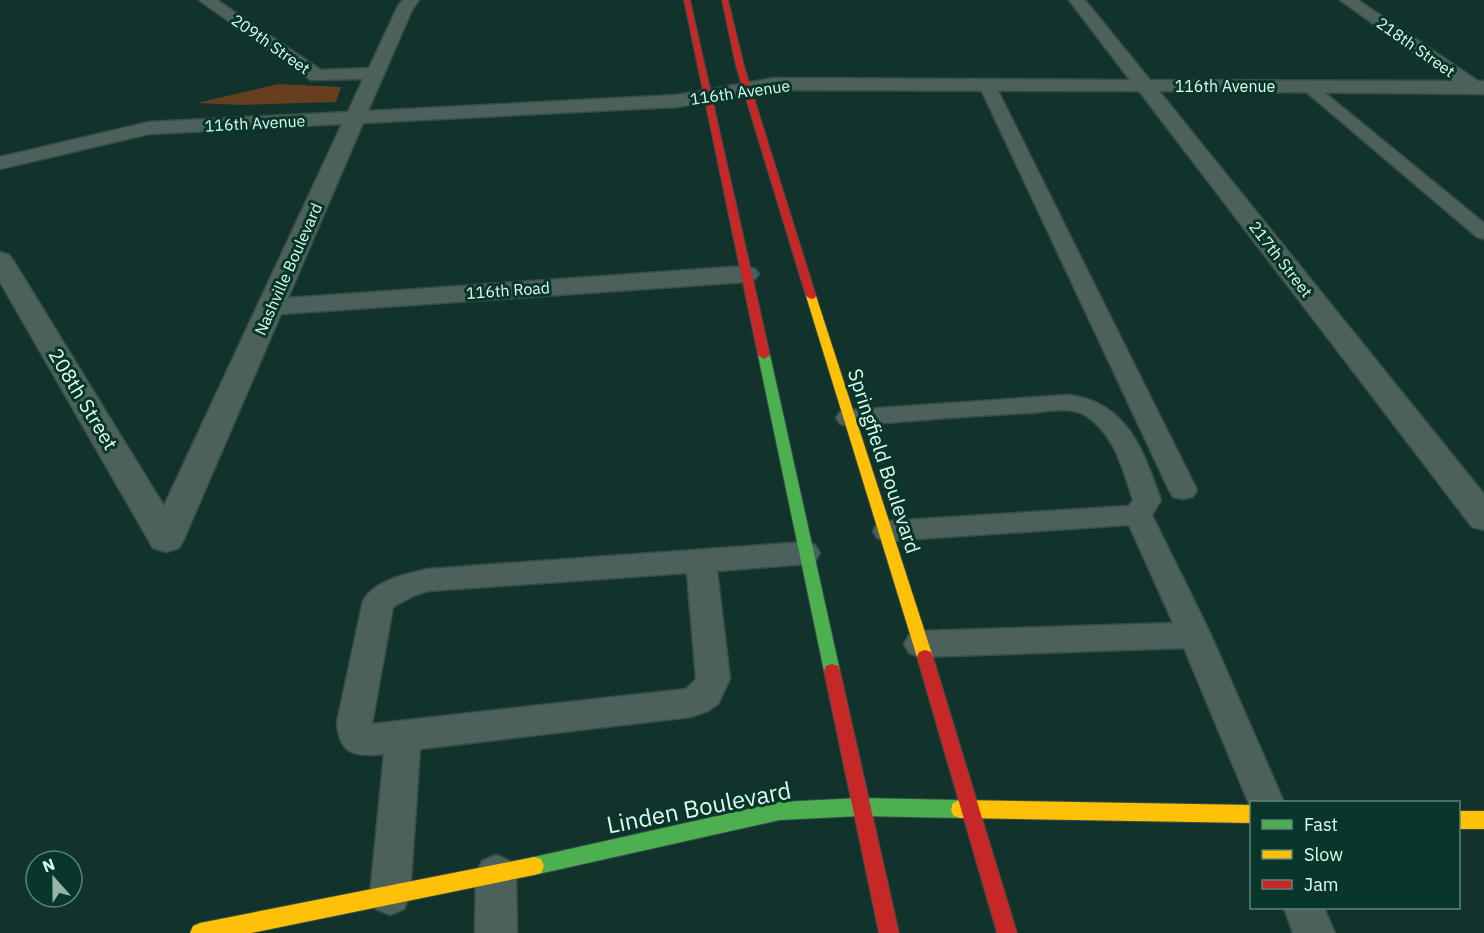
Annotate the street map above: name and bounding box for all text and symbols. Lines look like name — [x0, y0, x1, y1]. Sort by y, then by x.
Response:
street label: 209th Street — [228, 10, 314, 78]
street label: 218th Street — [1373, 13, 1459, 81]
street label: 116th Avenue — [689, 75, 791, 109]
street label: 116th Avenue — [1175, 76, 1276, 96]
street label: 116th Avenue — [204, 110, 306, 136]
street label: Nashville Boulevard — [250, 200, 326, 338]
street label: 217th Street — [1245, 217, 1317, 301]
street label: 116th Road — [465, 277, 551, 303]
street label: 208th Street — [43, 343, 124, 455]
street label: Springfield Boulevard — [842, 365, 927, 557]
street label: Linden Boulevard — [604, 773, 794, 841]
legend — [1250, 801, 1460, 909]
text: Fast — [1304, 813, 1338, 836]
text: Slow — [1304, 843, 1343, 866]
north arrow — [24, 849, 84, 909]
text: N — [40, 854, 58, 876]
text: Jam — [1304, 873, 1339, 896]

